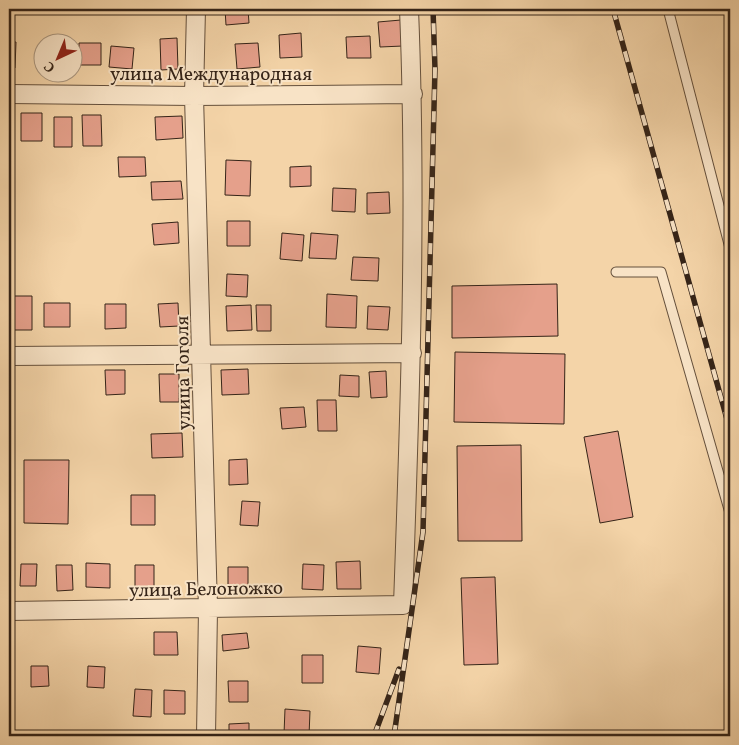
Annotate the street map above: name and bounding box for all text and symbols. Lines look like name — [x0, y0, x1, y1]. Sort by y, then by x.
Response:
north arrow — [32, 32, 82, 82]
text: С — [40, 56, 60, 76]
street label: улица Международная — [110, 62, 312, 88]
street label: улица Гоголя — [170, 315, 198, 431]
street label: улица Белоножко — [129, 576, 283, 604]

